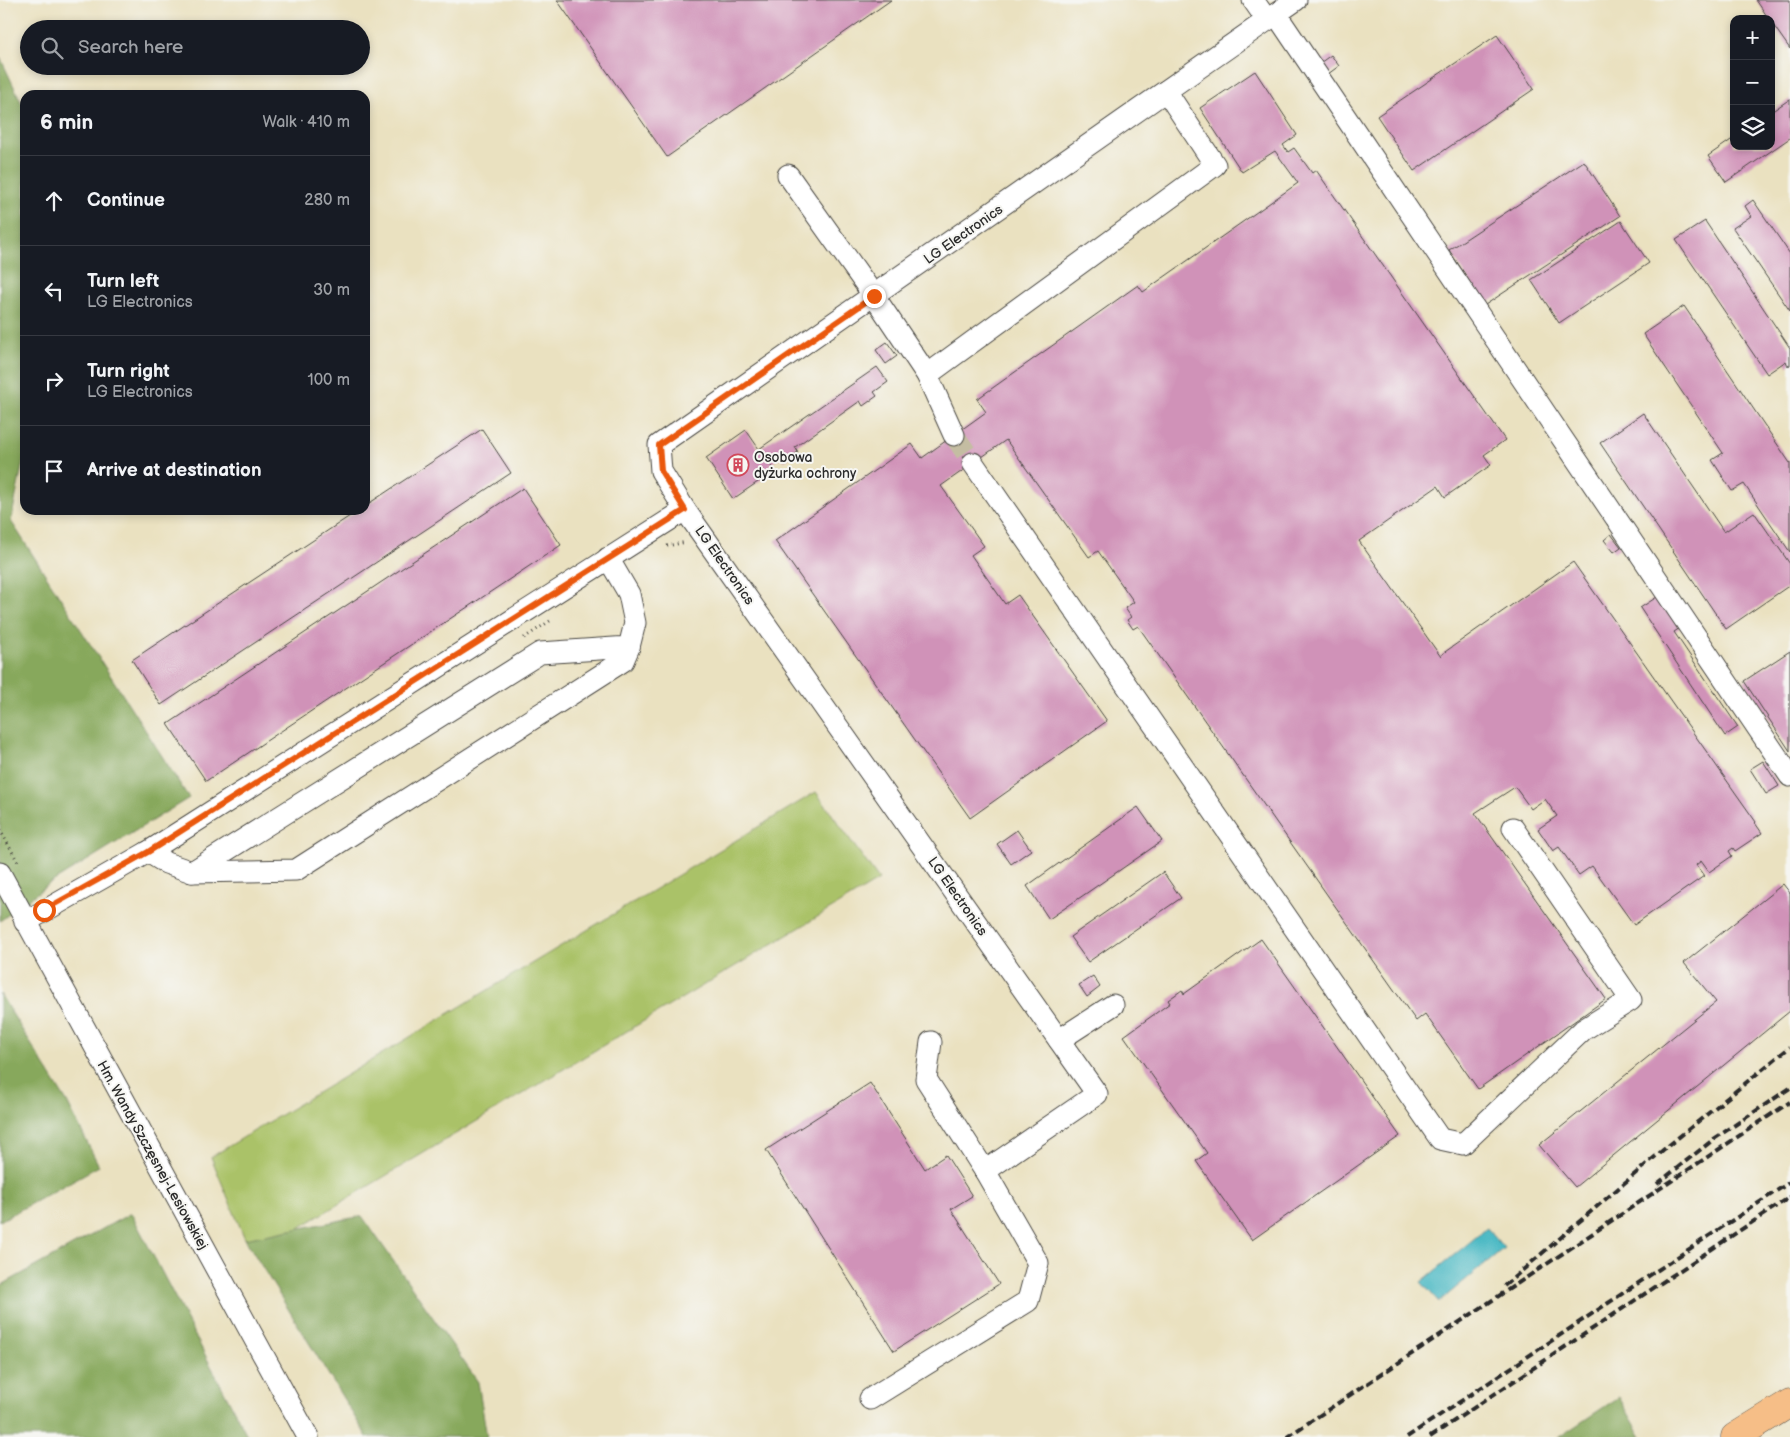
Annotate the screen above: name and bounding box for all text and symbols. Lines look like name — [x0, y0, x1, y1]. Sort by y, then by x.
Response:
map controls — [1730, 15, 1775, 150]
button: + — [1730, 15, 1775, 60]
search box — [20, 20, 370, 75]
icon: search — [38, 34, 66, 62]
text: Search here — [78, 36, 183, 59]
button: − — [1730, 60, 1775, 105]
button: layers — [1730, 105, 1775, 150]
text: 6 min — [40, 110, 93, 135]
text: Walk · 410 m — [263, 113, 350, 132]
icon: ahead — [40, 187, 68, 215]
text: Continue — [87, 189, 165, 212]
text: 280 m — [304, 191, 350, 210]
street label: LG Electronics — [921, 201, 1006, 268]
text: Turn left — [87, 270, 159, 293]
icon: left — [40, 277, 68, 305]
text: 30 m — [313, 281, 350, 300]
route end — [863, 285, 886, 308]
text: LG Electronics — [87, 293, 193, 312]
text: Turn right — [87, 360, 170, 383]
icon: right — [40, 367, 68, 395]
text: 100 m — [307, 371, 350, 390]
text: LG Electronics — [87, 383, 193, 402]
place label: Osobowa dyżurka ochrony — [754, 449, 857, 482]
building icon: Osobowa dyżurka ochrony — [726, 453, 750, 477]
icon: arrive — [40, 457, 68, 485]
text: Arrive at destination — [87, 459, 262, 482]
street label: LG Electronics — [691, 523, 758, 608]
street label: LG Electronics — [924, 854, 991, 939]
route start — [33, 899, 56, 922]
street label: Hm. Wandy Szczęsnej-Lesiowskiej — [93, 1058, 212, 1253]

